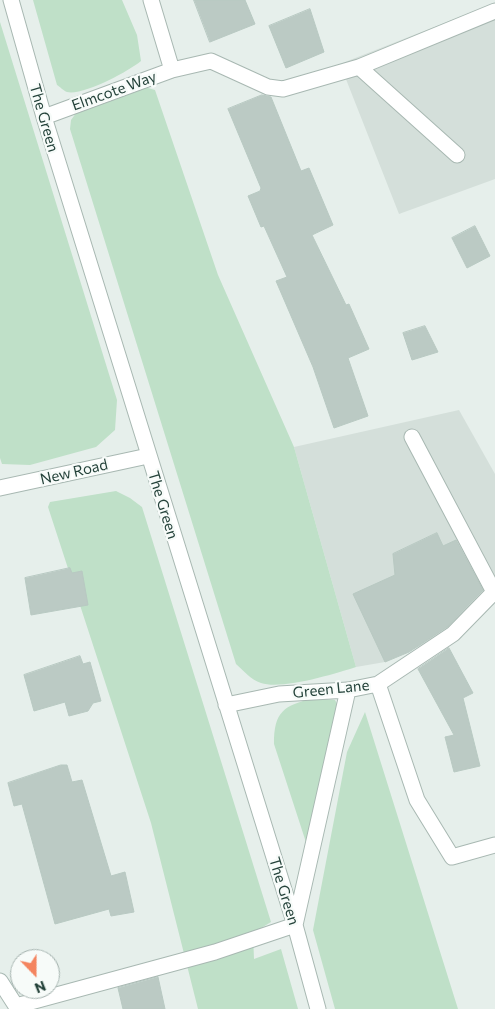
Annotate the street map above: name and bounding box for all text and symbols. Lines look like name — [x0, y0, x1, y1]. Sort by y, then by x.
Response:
street label: Elmcote Way — [69, 67, 159, 115]
street label: The Green — [26, 82, 62, 154]
street label: New Road — [38, 455, 110, 489]
street label: The Green — [144, 469, 182, 541]
street label: Green Lane — [292, 676, 370, 702]
street label: The Green — [265, 855, 303, 927]
north arrow — [10, 949, 60, 999]
text: N — [32, 978, 48, 997]

